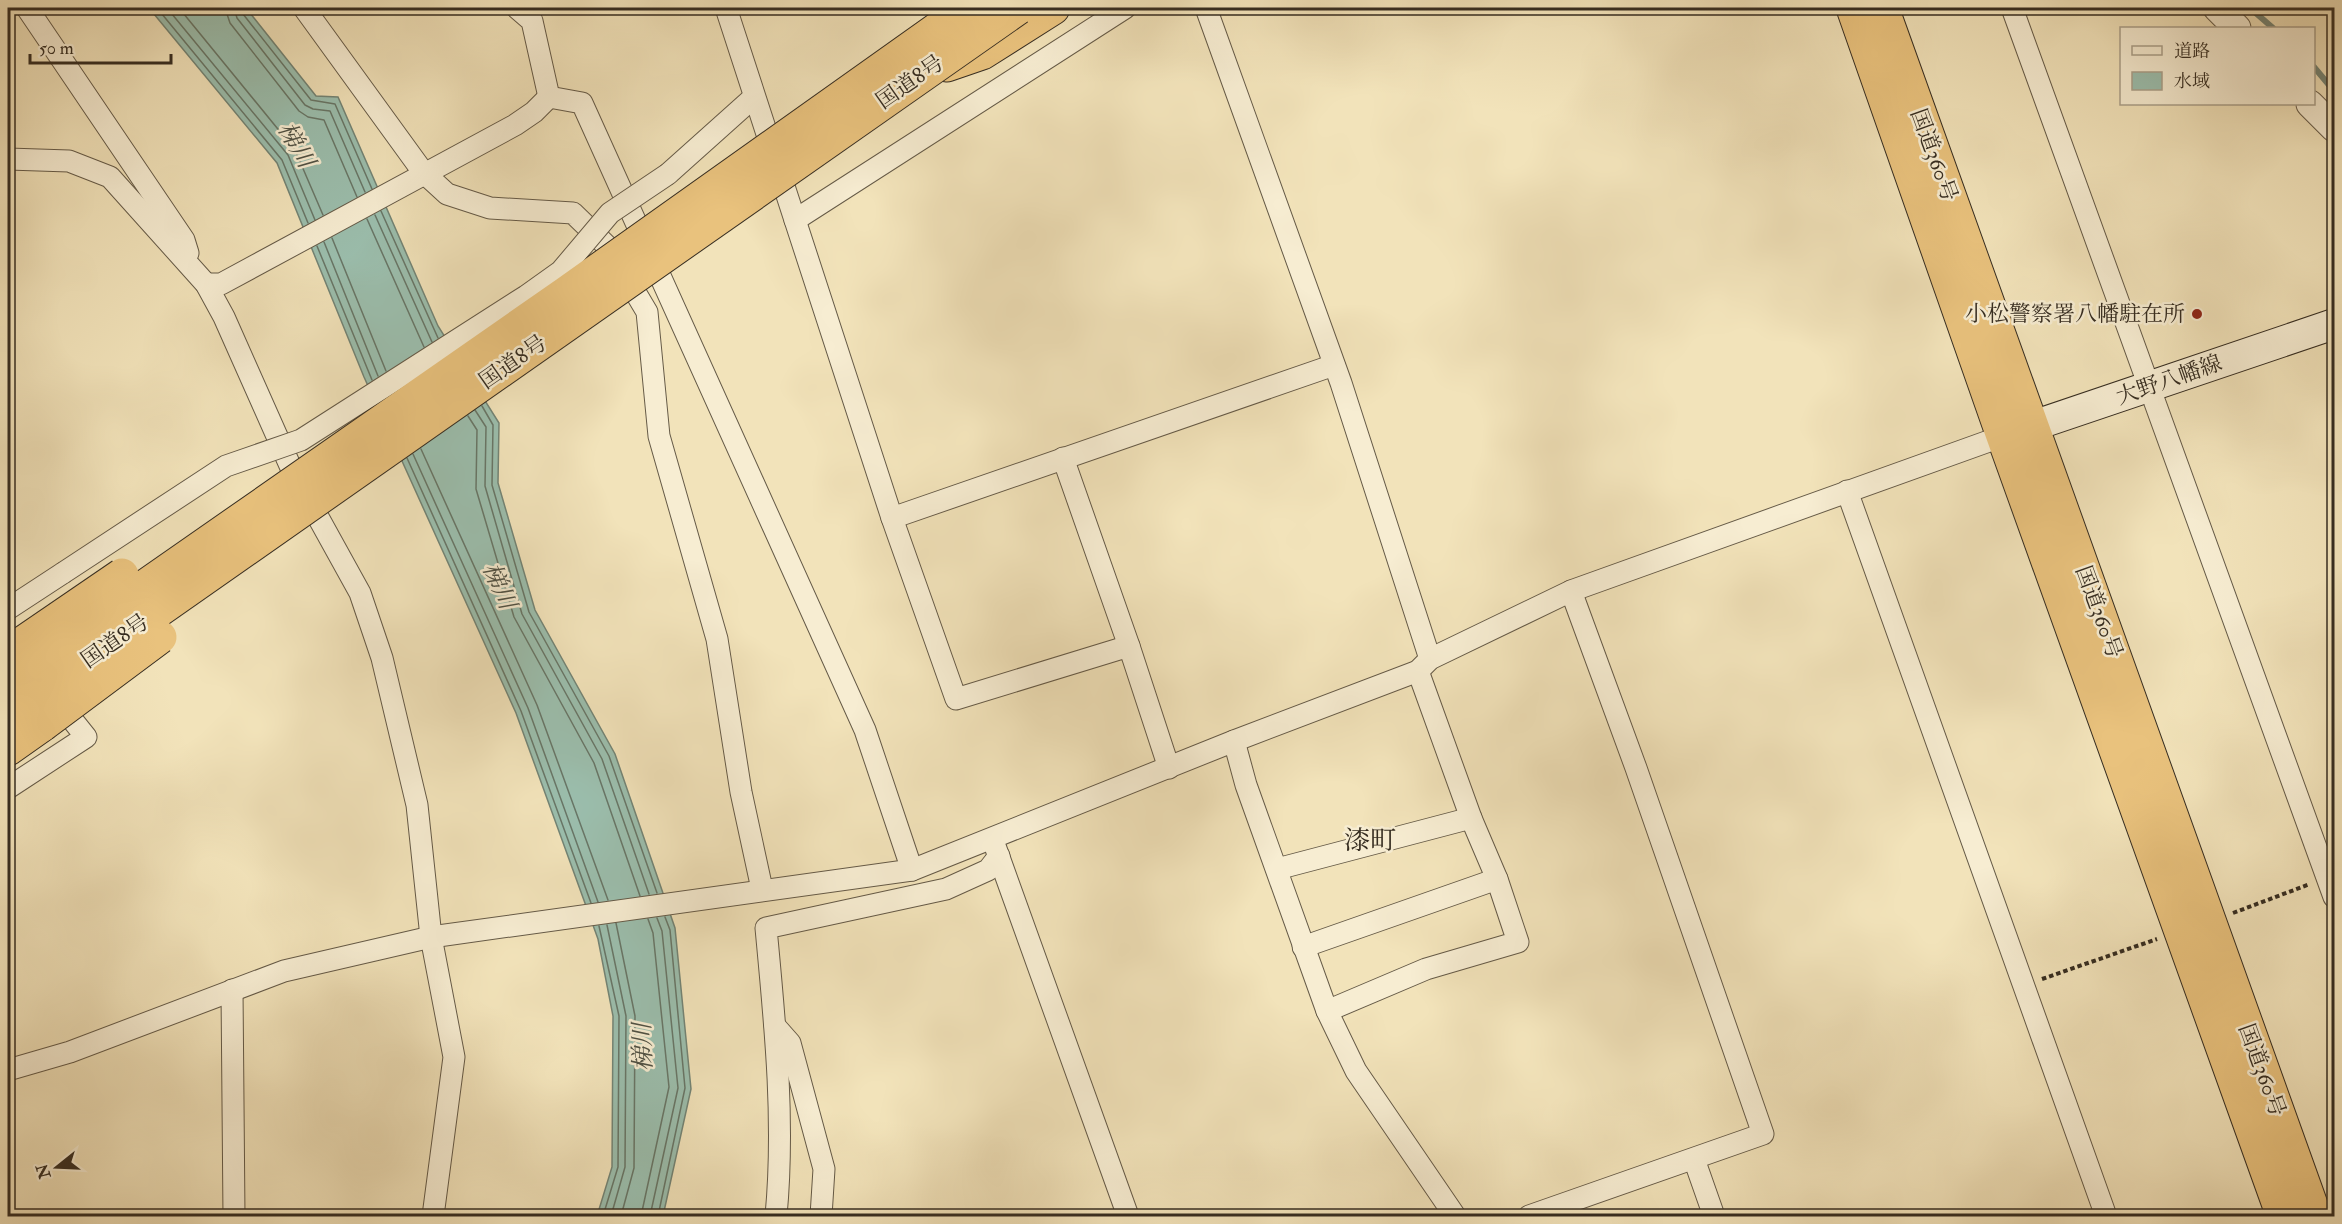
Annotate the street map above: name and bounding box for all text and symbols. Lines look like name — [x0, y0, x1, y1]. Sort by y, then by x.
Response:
scale bar — [30, 27, 171, 65]
legend — [2120, 27, 2315, 105]
text: 50 m — [39, 37, 74, 60]
text: 道路 — [2174, 40, 2210, 63]
street label: 国道8号 — [871, 49, 949, 115]
text: 水域 — [2174, 70, 2210, 93]
street label: 国道360号 — [1904, 105, 1964, 205]
water label: 梯川 — [271, 116, 323, 176]
place label: 小松警察署八幡駐在所 — [1965, 300, 2185, 328]
marker: 小松警察署八幡駐在所 — [2190, 307, 2204, 321]
street label: 国道8号 — [474, 329, 552, 395]
street label: 大野八幡線 — [2112, 349, 2226, 411]
water label: 梯川 — [475, 558, 524, 617]
street label: 国道360号 — [2069, 562, 2129, 662]
street label: 国道8号 — [76, 608, 154, 674]
district label: 漆町 — [1344, 825, 1396, 857]
water label: 梯川 — [627, 1019, 659, 1072]
street label: 国道360号 — [2232, 1020, 2292, 1120]
north arrow — [27, 1137, 87, 1197]
text: N — [32, 1161, 56, 1182]

